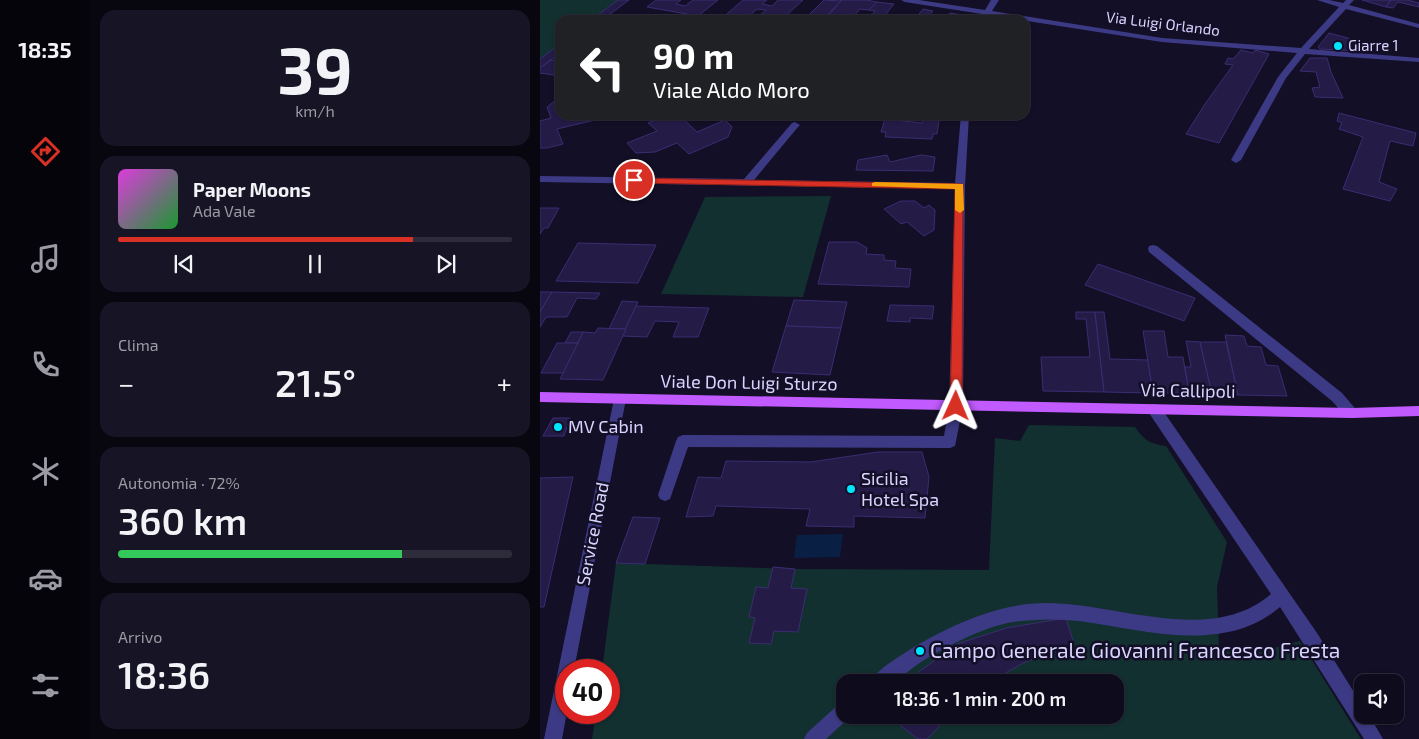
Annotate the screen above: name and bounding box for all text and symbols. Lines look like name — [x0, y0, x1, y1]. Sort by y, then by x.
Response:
street label: Via Luigi Orlando — [1105, 7, 1221, 39]
text: 39 — [277, 29, 353, 107]
text: 90 m — [653, 34, 734, 76]
icon: left — [570, 35, 635, 100]
text: 18:35 — [18, 36, 72, 62]
place label: Giarre 1 — [1348, 36, 1399, 54]
marker: Giarre 1 — [1332, 40, 1344, 52]
text: Viale Aldo Moro — [653, 76, 810, 102]
text: km/h — [295, 101, 335, 120]
icon: directions — [28, 134, 63, 169]
pin — [613, 159, 655, 201]
icon: arrive — [620, 166, 648, 194]
text: Paper Moons — [193, 178, 311, 201]
text: Ada Vale — [193, 201, 256, 220]
icon: music — [28, 241, 63, 276]
icon: previous — [170, 250, 198, 278]
icon: pause — [301, 250, 329, 278]
icon: next — [432, 250, 460, 278]
text: Clima — [118, 335, 159, 354]
icon: phone — [28, 347, 63, 382]
text: 21.5° — [275, 359, 356, 405]
text: − — [118, 366, 134, 400]
text: + — [497, 366, 512, 400]
street label: Viale Don Luigi Sturzo — [660, 369, 838, 395]
street label: Via Callipoli — [1140, 378, 1236, 402]
position arrow — [929, 379, 981, 431]
place label: MV Cabin — [568, 415, 644, 437]
marker: MV Cabin — [552, 421, 564, 433]
icon: climate — [28, 454, 63, 489]
place label: Sicilia Hotel Spa — [861, 467, 939, 510]
text: Autonomia · 72% — [118, 473, 240, 492]
street label: Service Road — [571, 480, 613, 587]
marker: Sicilia Hotel Spa — [845, 483, 857, 495]
text: 360 km — [118, 497, 247, 543]
icon: car — [28, 561, 63, 596]
text: Arrivo — [118, 627, 162, 646]
place label: Campo Generale Giovanni Francesco Fresta — [930, 637, 1340, 662]
marker: Campo Generale Giovanni Francesco Fresta — [914, 645, 926, 657]
text: 18:36 — [118, 651, 210, 697]
speed limit sign: 40 — [555, 659, 620, 724]
icon: filters — [28, 668, 63, 703]
map controls — [1354, 674, 1404, 724]
button: sound — [1354, 674, 1404, 724]
text: 18:36 · 1 min · 200 m — [894, 687, 1066, 710]

